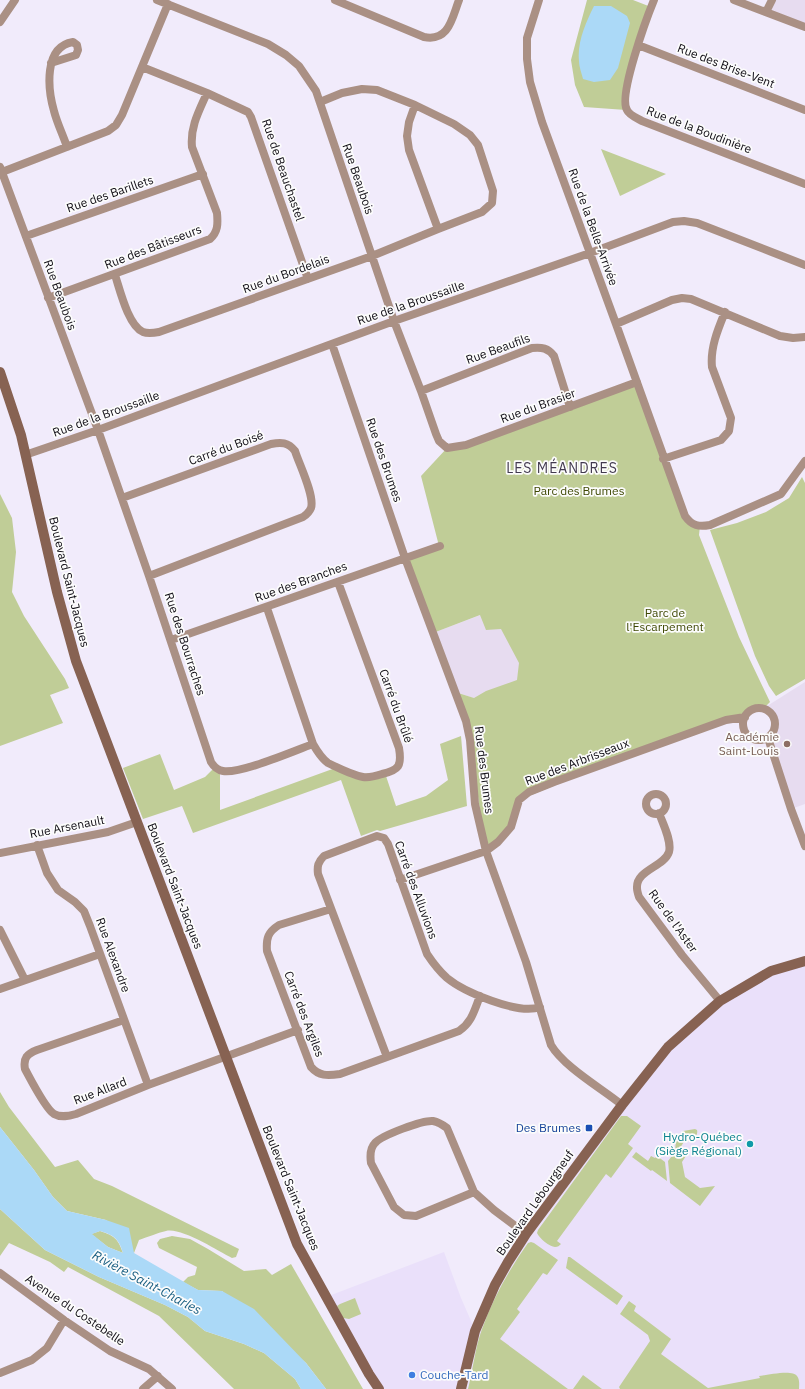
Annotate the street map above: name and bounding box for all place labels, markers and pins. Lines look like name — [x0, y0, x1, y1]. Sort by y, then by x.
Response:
place label: Académie Saint-Louis — [719, 729, 779, 758]
marker: Académie Saint-Louis — [782, 739, 792, 749]
place label: Des Brumes — [516, 1120, 581, 1135]
marker: Des Brumes — [584, 1123, 594, 1133]
place label: Hydro-Québec (Siège Régional) — [655, 1129, 742, 1158]
marker: Hydro-Québec (Siège Régional) — [745, 1139, 755, 1149]
place label: Couche-Tard — [420, 1367, 488, 1382]
marker: Couche-Tard — [407, 1370, 417, 1380]

